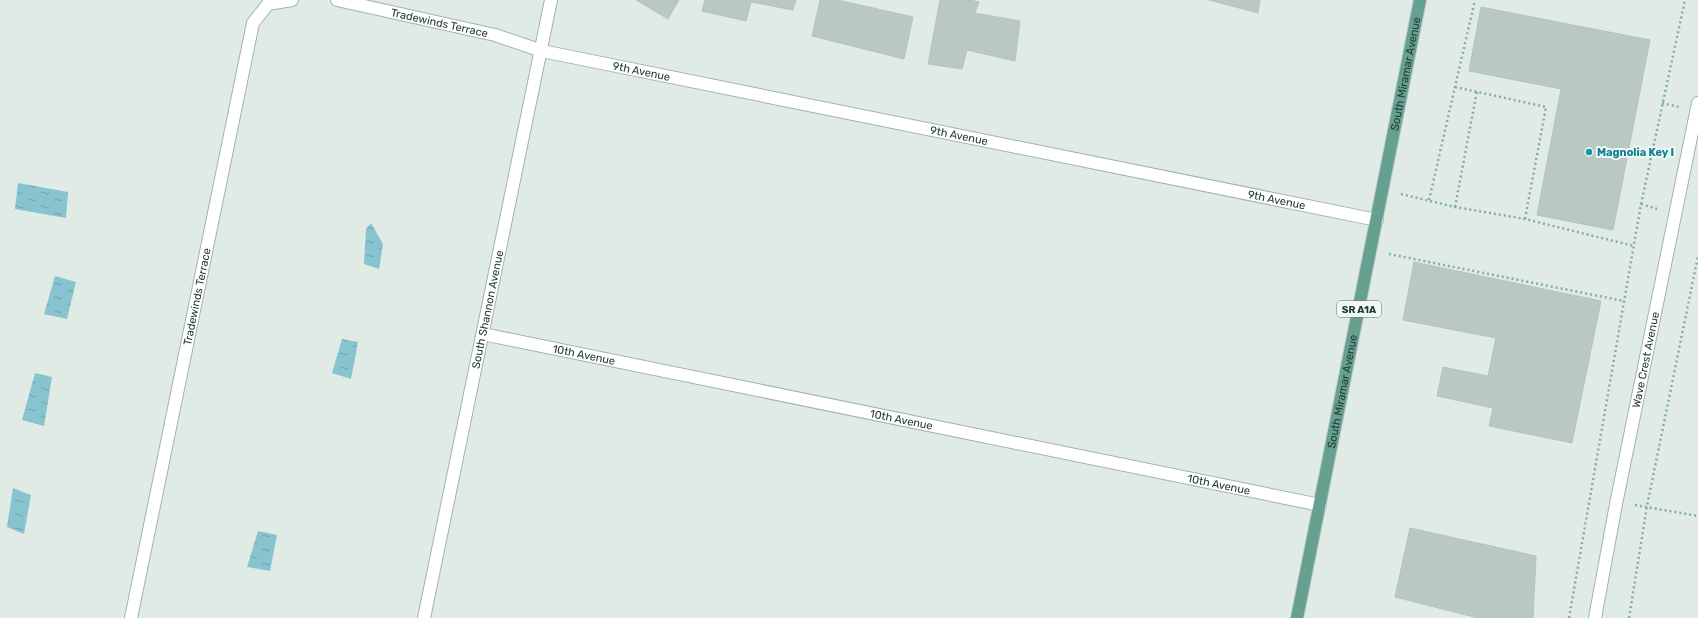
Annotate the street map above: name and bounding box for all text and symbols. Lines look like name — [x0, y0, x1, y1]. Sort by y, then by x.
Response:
street label: Tradewinds Terrace — [390, 6, 489, 40]
street label: South Miramar Avenue — [1388, 16, 1424, 132]
street label: 9th Avenue — [611, 59, 671, 84]
street label: 9th Avenue — [929, 124, 989, 148]
place label: Magnolia Key I — [1597, 146, 1674, 159]
marker: Magnolia Key I — [1584, 147, 1594, 157]
street label: 9th Avenue — [1247, 188, 1306, 212]
street label: Tradewinds Terrace — [181, 247, 214, 347]
street label: South Shannon Avenue — [469, 249, 506, 370]
road number: SR A1A — [1337, 301, 1381, 317]
street label: Wave Crest Avenue — [1630, 311, 1662, 409]
street label: South Miramar Avenue — [1325, 333, 1360, 450]
street label: 10th Avenue — [551, 342, 616, 368]
street label: 10th Avenue — [869, 407, 934, 433]
street label: 10th Avenue — [1186, 472, 1251, 498]

